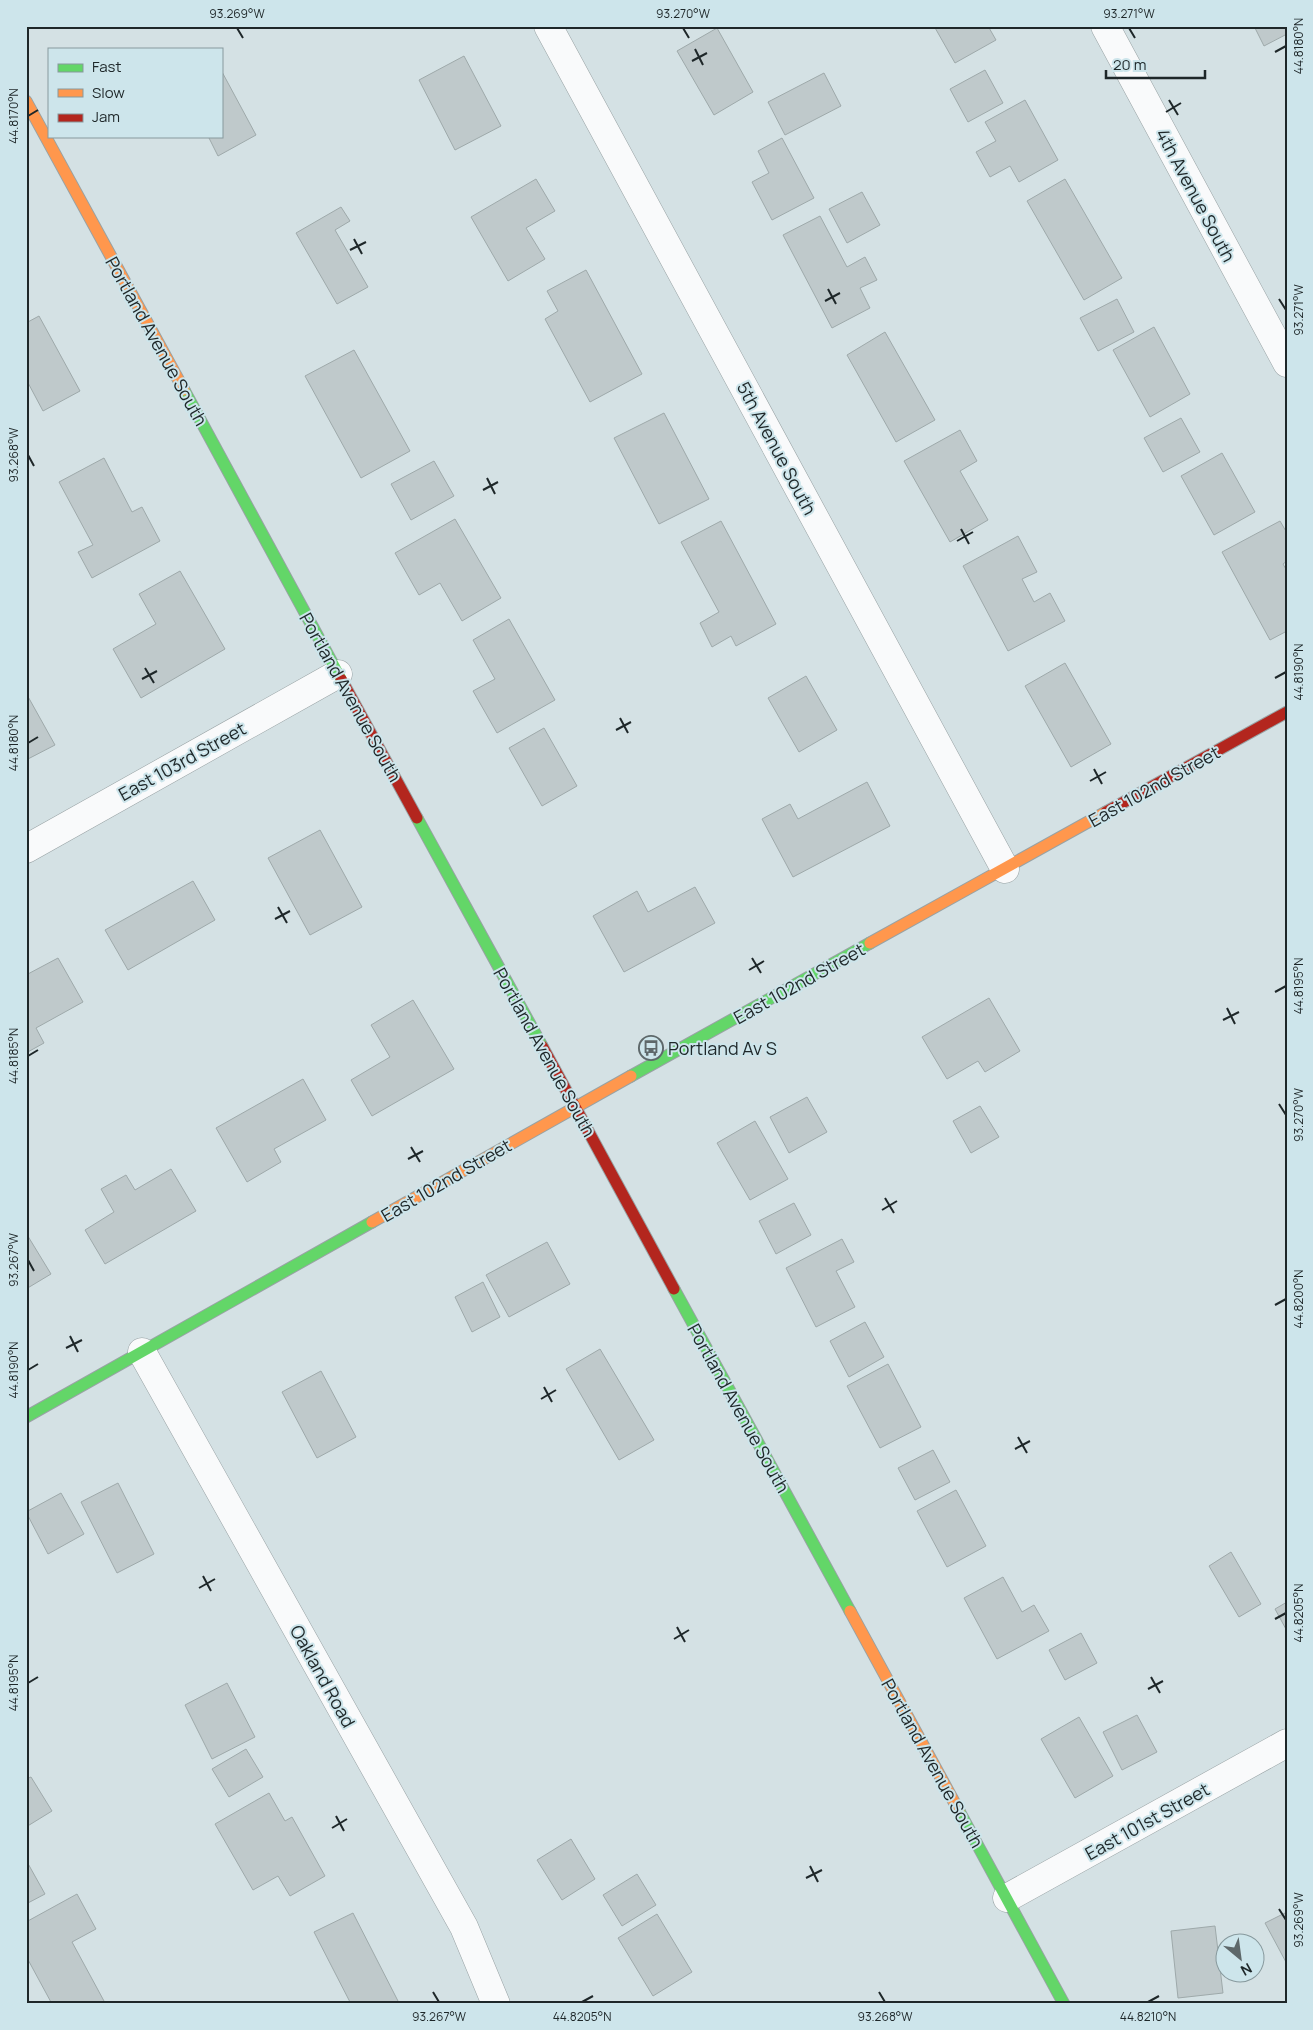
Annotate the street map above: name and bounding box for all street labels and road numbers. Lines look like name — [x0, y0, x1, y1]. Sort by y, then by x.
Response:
street label: 4th Avenue South — [1151, 124, 1241, 266]
street label: Portland Avenue South — [100, 252, 214, 430]
street label: 5th Avenue South — [732, 377, 822, 519]
street label: Portland Avenue South — [294, 608, 408, 786]
street label: East 103rd Street — [114, 716, 250, 806]
street label: East 102nd Street — [1084, 740, 1224, 832]
street label: East 102nd Street — [729, 937, 869, 1029]
street label: Portland Avenue South — [488, 963, 602, 1141]
street label: East 102nd Street — [377, 1133, 515, 1227]
street label: Portland Avenue South — [682, 1319, 796, 1497]
street label: Oakland Road — [285, 1620, 361, 1732]
street label: Portland Avenue South — [876, 1674, 990, 1852]
street label: East 101st Street — [1081, 1777, 1213, 1865]

